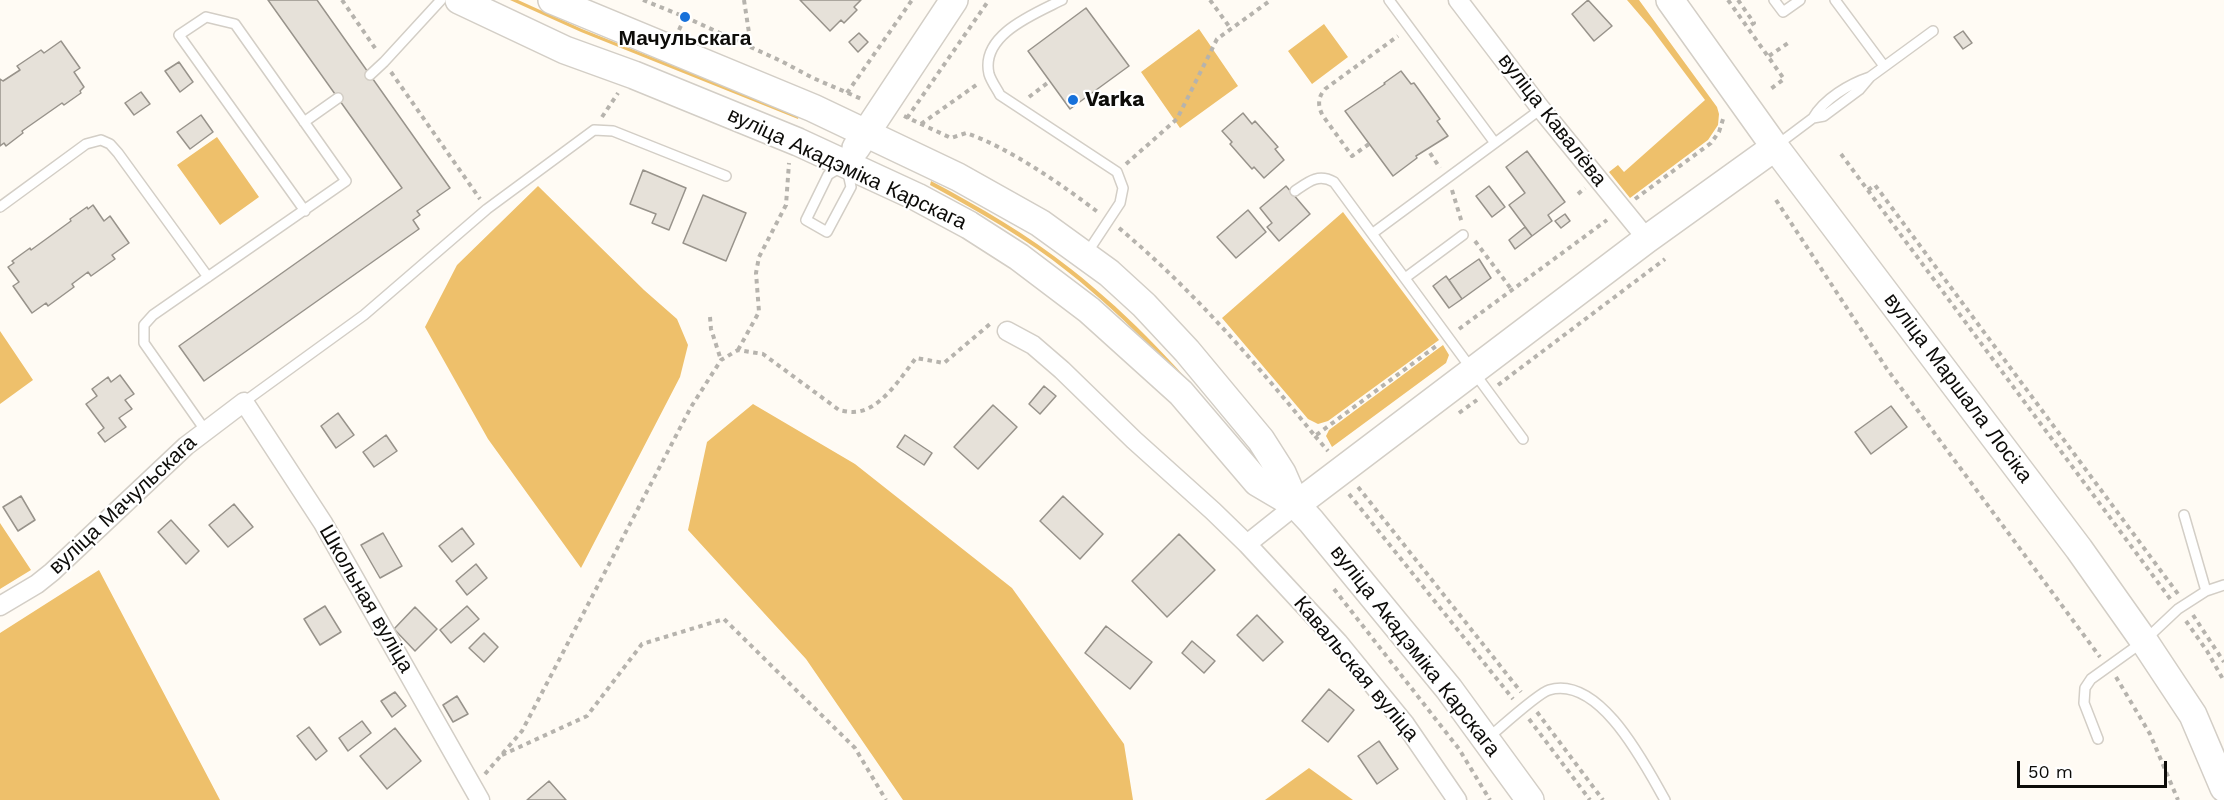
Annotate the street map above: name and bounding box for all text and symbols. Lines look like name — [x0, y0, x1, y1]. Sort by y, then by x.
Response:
marker: Мачульскага — [678, 10, 692, 24]
place label: Мачульскага — [618, 26, 752, 52]
street label: вуліца Кавалёва — [1492, 49, 1612, 191]
place label: Varka — [1085, 87, 1144, 113]
marker: Varka — [1066, 93, 1080, 107]
street label: вуліца Акадэміка Карскага — [723, 102, 971, 236]
street label: вуліца Маршала Лосіка — [1878, 288, 2038, 488]
street label: вуліца Мачульскага — [44, 430, 202, 580]
street label: Школьная вуліца — [314, 521, 418, 677]
street label: вуліца Акадэміка Карскага — [1325, 540, 1505, 762]
street label: Кавальская вуліца — [1288, 591, 1424, 747]
scale bar — [2020, 749, 2170, 787]
text: 50 m — [2028, 761, 2073, 782]

